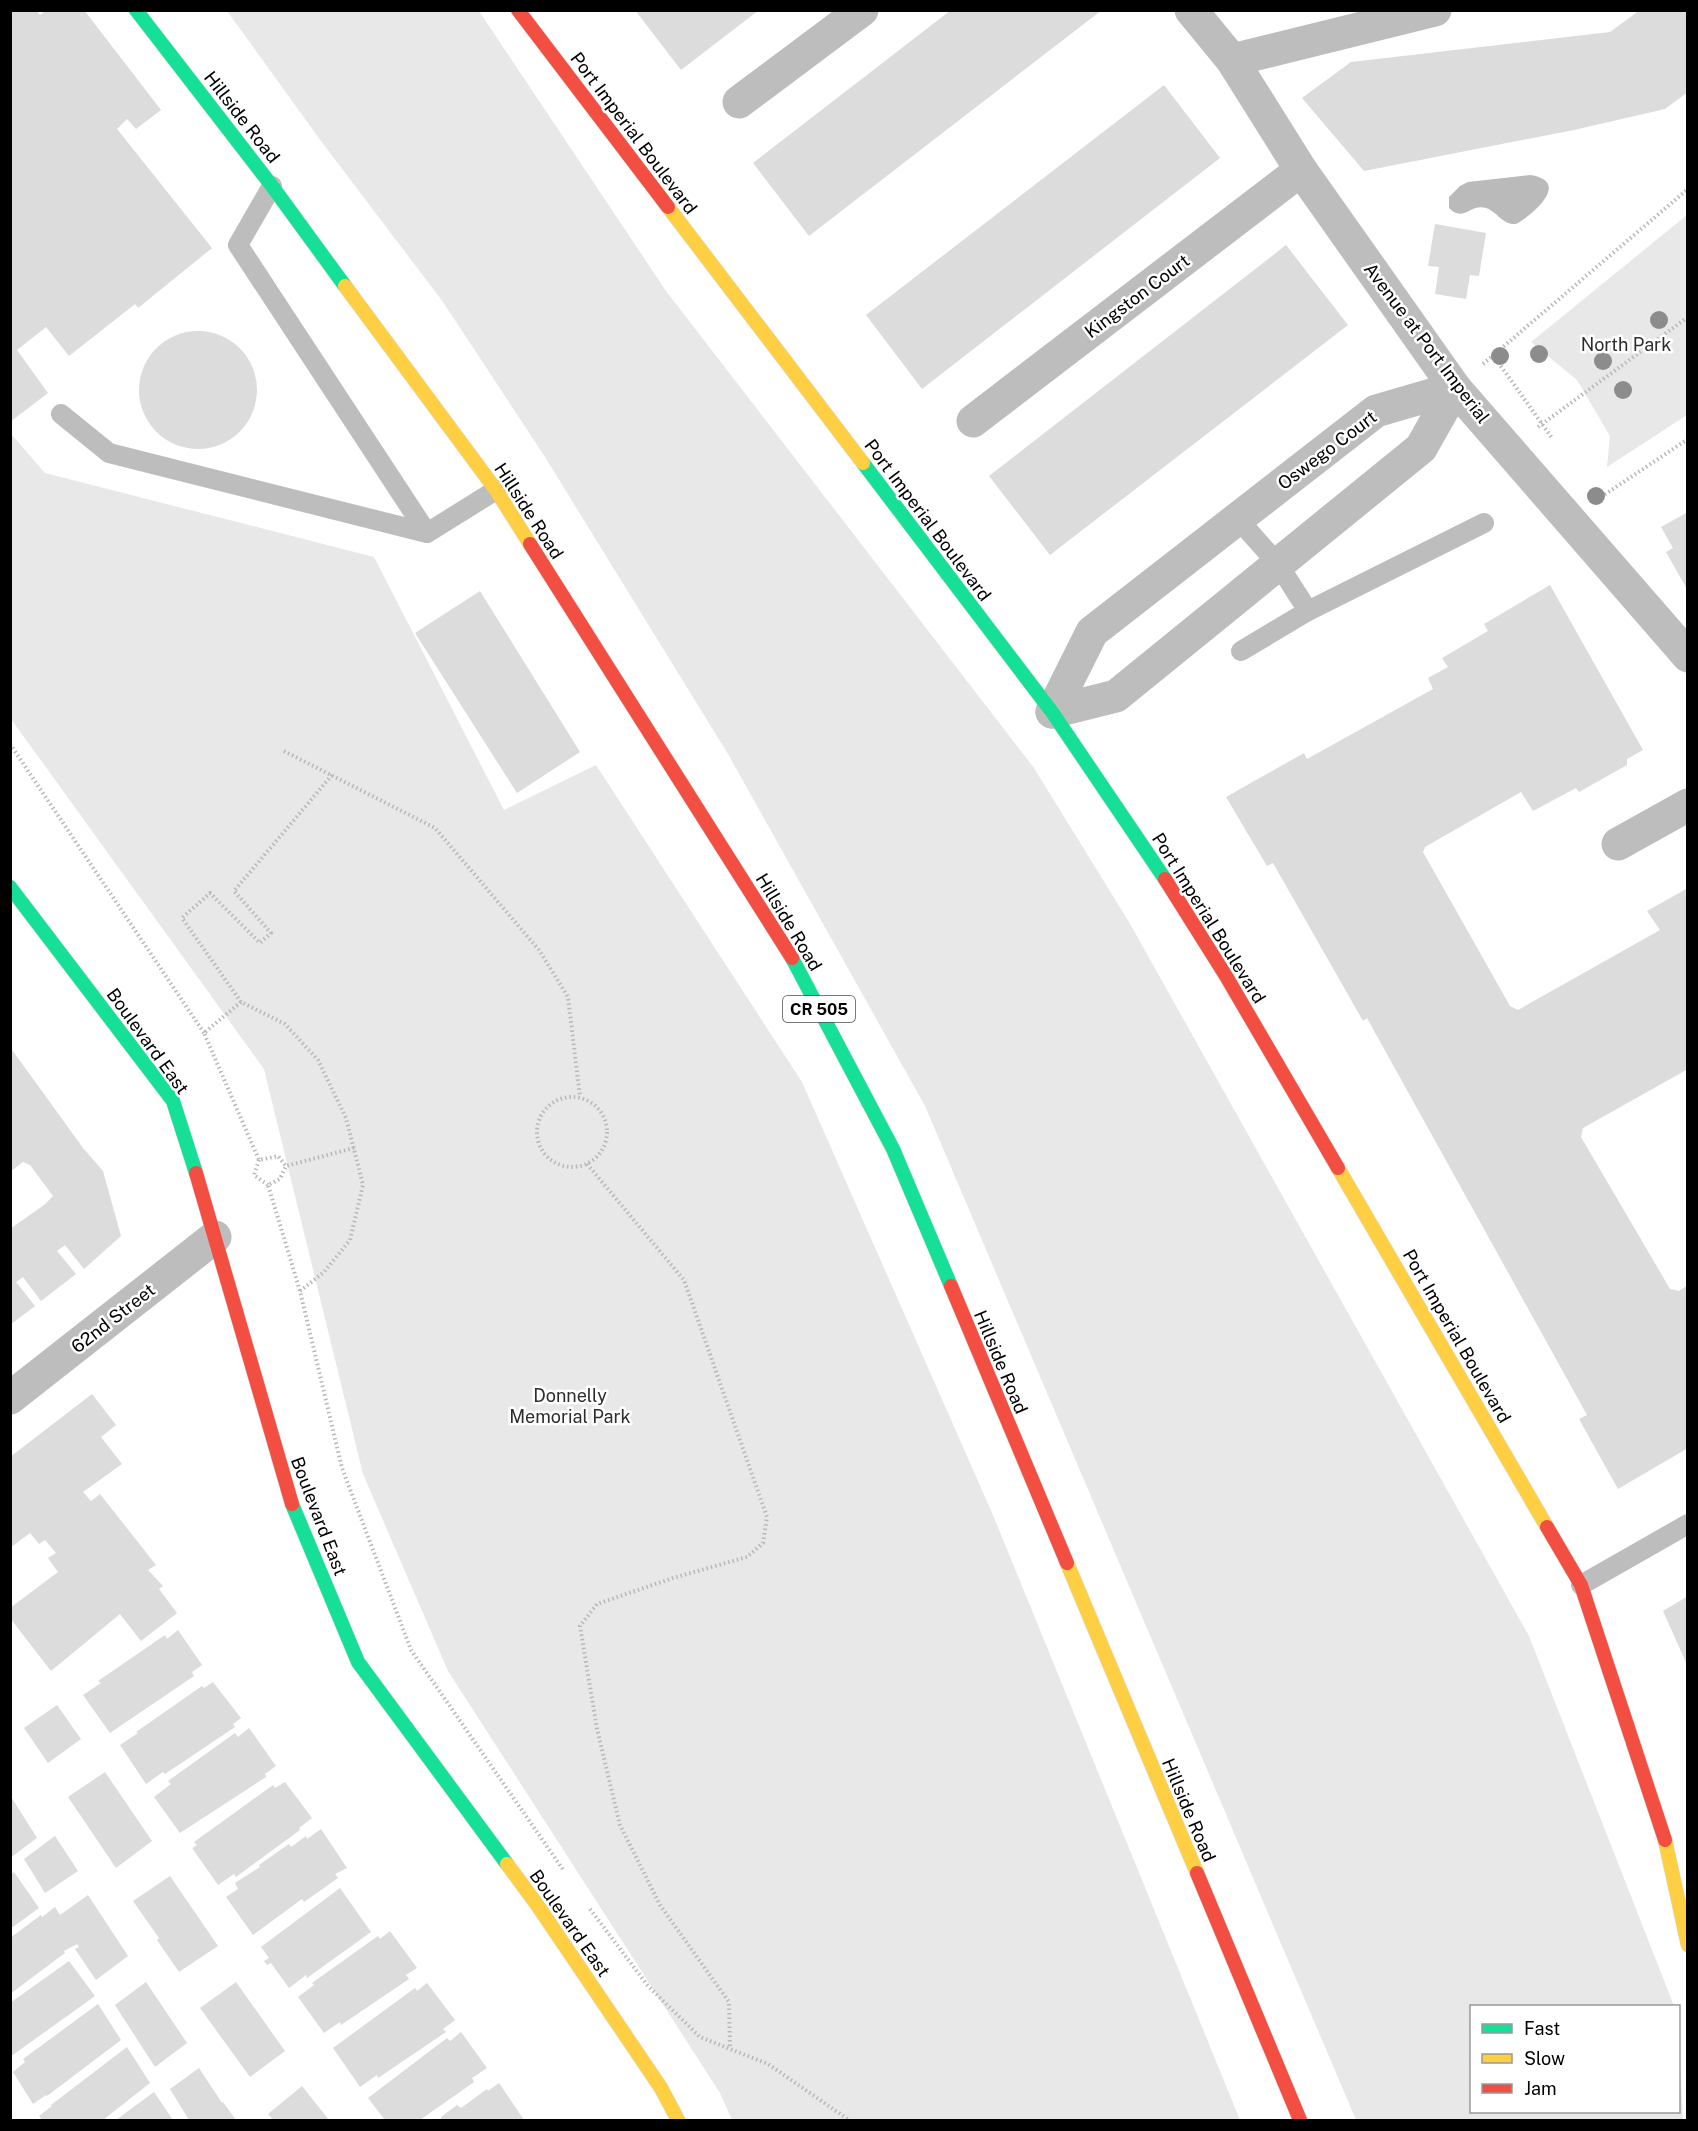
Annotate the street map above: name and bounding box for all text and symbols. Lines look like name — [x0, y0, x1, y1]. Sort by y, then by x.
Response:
street label: Port Imperial Boulevard — [566, 48, 702, 218]
street label: Hillside Road — [200, 67, 284, 167]
street label: Kingston Court — [1081, 250, 1193, 342]
street label: Avenue at Port Imperial — [1360, 259, 1494, 427]
park label: North Park — [1581, 334, 1671, 355]
street label: Oswego Court — [1273, 406, 1381, 494]
street label: Port Imperial Boulevard — [860, 435, 996, 605]
street label: Hillside Road — [490, 459, 568, 563]
street label: Port Imperial Boulevard — [1148, 829, 1270, 1007]
street label: Hillside Road — [752, 869, 826, 975]
street label: Boulevard East — [103, 984, 193, 1098]
road number: CR 505 — [783, 996, 855, 1022]
street label: Port Imperial Boulevard — [1399, 1246, 1515, 1426]
street label: 62nd Street — [67, 1279, 159, 1357]
street label: Hillside Road — [970, 1307, 1032, 1417]
park label: Donnelly Memorial Park — [509, 1385, 631, 1427]
street label: Boulevard East — [287, 1454, 351, 1578]
street label: Hillside Road — [1158, 1755, 1220, 1865]
street label: Boulevard East — [525, 1866, 615, 1980]
legend — [1470, 2005, 1680, 2113]
text: Fast — [1524, 2018, 1560, 2039]
text: Slow — [1524, 2048, 1565, 2069]
text: Jam — [1524, 2078, 1557, 2099]

